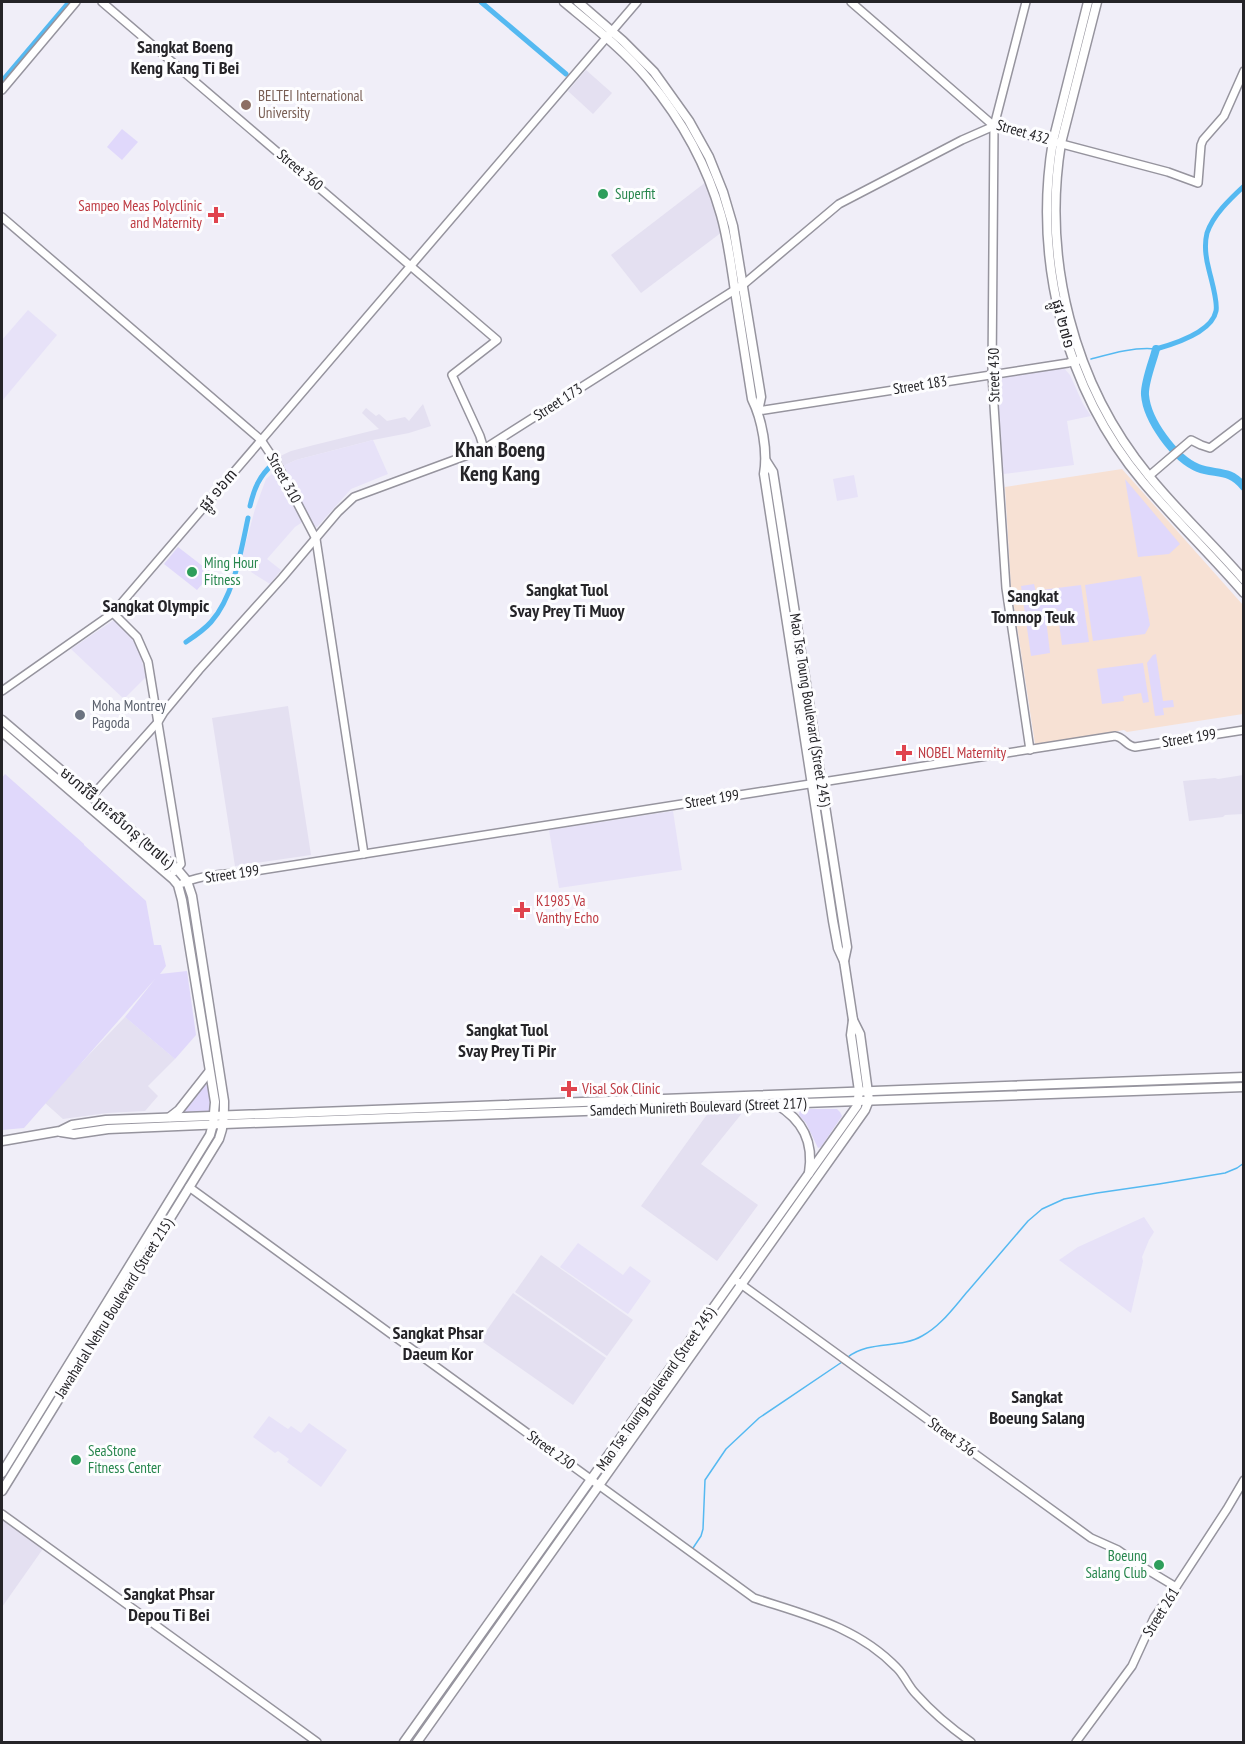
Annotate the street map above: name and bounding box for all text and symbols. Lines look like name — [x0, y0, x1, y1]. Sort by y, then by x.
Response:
district label: Sangkat Boeng Keng Kang Ti Bei — [131, 35, 239, 79]
place label: BELTEI International University — [258, 86, 363, 122]
marker: BELTEI International University — [239, 98, 253, 112]
street label: Street 432 — [994, 115, 1052, 148]
street label: Street 360 — [273, 145, 327, 195]
place label: Superfit — [615, 184, 655, 203]
marker: Superfit — [596, 187, 610, 201]
place label: Sampeo Meas Polyclinic and Maternity — [78, 196, 203, 232]
marker: Sampeo Meas Polyclinic and Maternity — [207, 206, 225, 224]
street label: ផ្លូវ ២៧១ — [1044, 297, 1079, 352]
street label: Street 430 — [984, 347, 1003, 402]
street label: Street 183 — [892, 371, 948, 398]
street label: Street 173 — [530, 379, 586, 424]
district label: Khan Boeng Keng Kang — [455, 436, 545, 487]
street label: Street 310 — [263, 449, 306, 506]
street label: ផ្លូវ ១៦៣ — [194, 465, 244, 518]
place label: Ming Hour Fitness — [204, 553, 259, 589]
marker: Ming Hour Fitness — [185, 565, 199, 579]
district label: Sangkat Tuol Svay Prey Ti Muoy — [510, 578, 625, 622]
district label: Sangkat Tomnop Teuk — [991, 584, 1075, 628]
district label: Sangkat Olympic — [103, 594, 210, 617]
street label: Mao Tse Toung Boulevard (Street 245) — [786, 612, 835, 808]
place label: Moha Montrey Pagoda — [92, 696, 167, 732]
marker: Moha Montrey Pagoda — [73, 708, 87, 722]
street label: Street 199 — [1161, 724, 1217, 751]
place label: NOBEL Maternity — [918, 743, 1006, 762]
marker: NOBEL Maternity — [895, 744, 913, 762]
street label: មហាវិថី ព្រះសីហនុ (២៧៤) — [56, 763, 179, 873]
street label: Street 199 — [684, 785, 740, 812]
street label: Street 199 — [204, 860, 260, 887]
place label: K1985 Va Vanthy Echo — [535, 891, 599, 927]
marker: K1985 Va Vanthy Echo — [513, 901, 531, 919]
district label: Sangkat Tuol Svay Prey Ti Pir — [458, 1018, 557, 1062]
place label: Visal Sok Clinic — [581, 1079, 661, 1098]
marker: Visal Sok Clinic — [560, 1080, 578, 1098]
street label: Samdech Munireth Boulevard (Street 217) — [589, 1093, 807, 1120]
street label: Jawaharlal Nehru Boulevard (Street 215) — [50, 1214, 177, 1402]
street label: Mao Tse Toung Boulevard (Street 245) — [592, 1303, 720, 1474]
district label: Sangkat Phsar Daeum Kor — [393, 1321, 484, 1365]
district label: Sangkat Boeung Salang — [989, 1385, 1085, 1429]
street label: Street 336 — [925, 1413, 980, 1460]
street label: Street 230 — [524, 1426, 579, 1473]
place label: SeaStone Fitness Center — [88, 1441, 162, 1477]
marker: SeaStone Fitness Center — [69, 1453, 83, 1467]
place label: Boeung Salang Club — [1085, 1546, 1147, 1582]
marker: Boeung Salang Club — [1152, 1558, 1166, 1572]
district label: Sangkat Phsar Depou Ti Bei — [124, 1582, 215, 1626]
street label: Street 261 — [1138, 1584, 1183, 1640]

